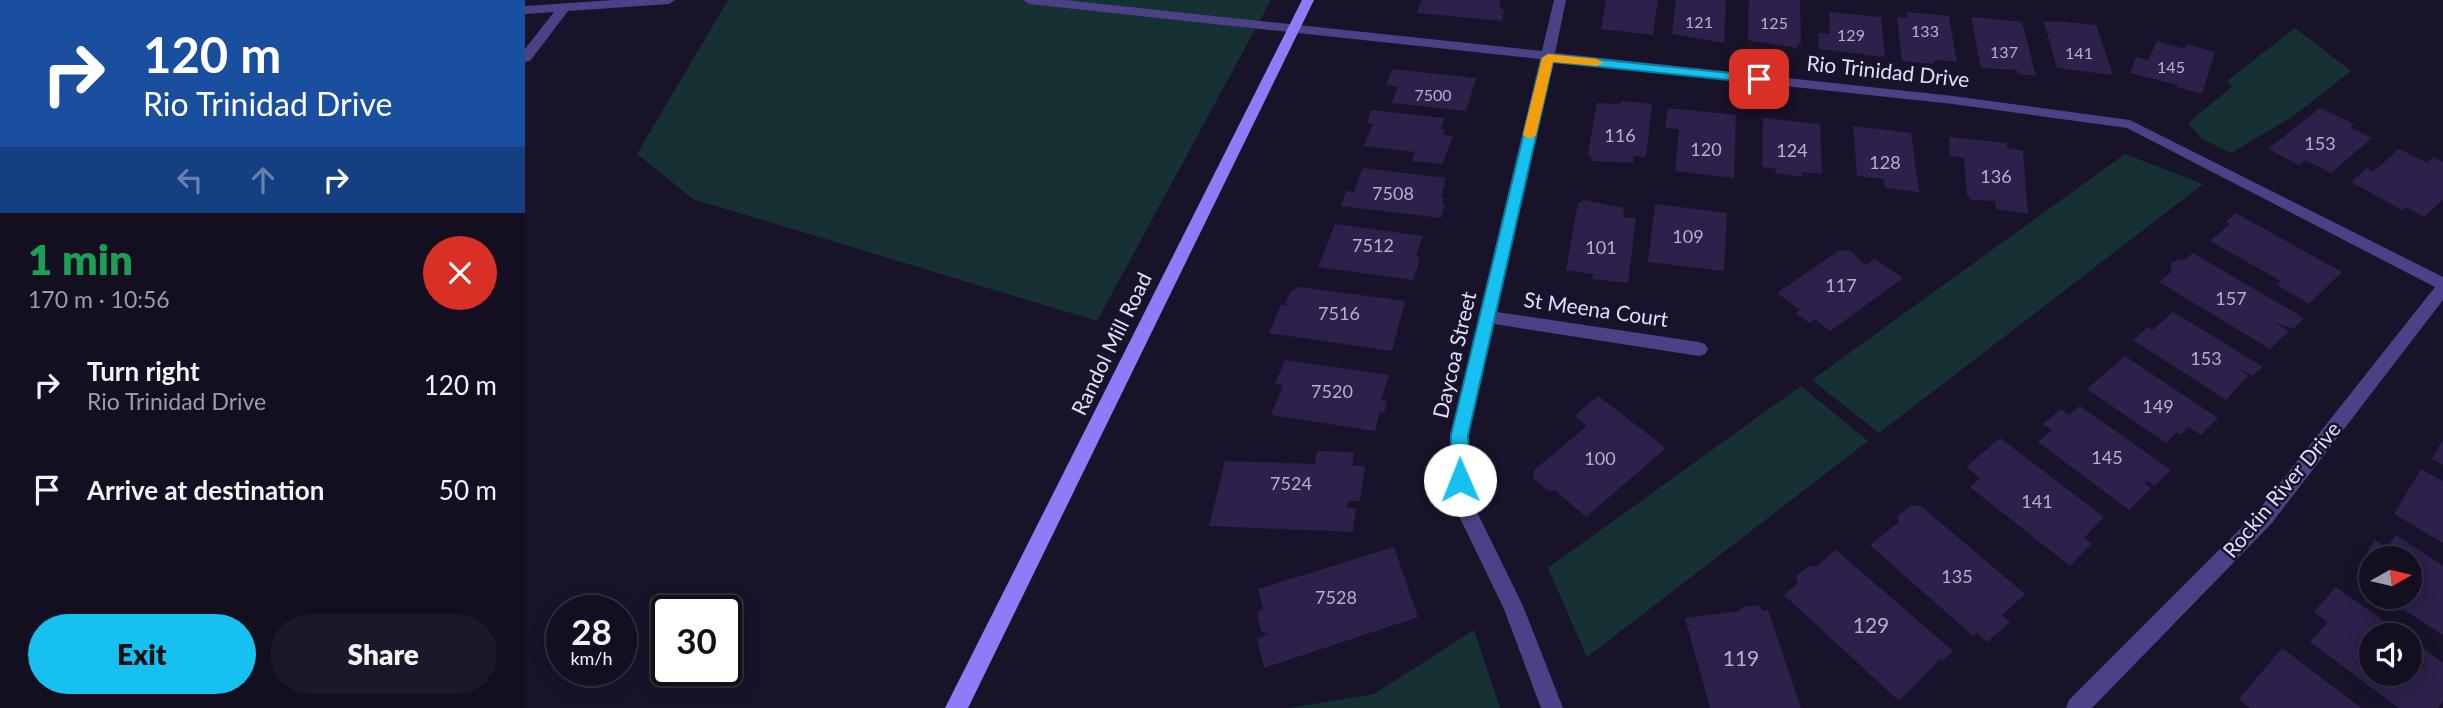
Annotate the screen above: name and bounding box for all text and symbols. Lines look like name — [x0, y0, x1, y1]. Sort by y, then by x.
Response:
house number: 121 — [1685, 12, 1713, 31]
house number: 125 — [1760, 13, 1788, 32]
house number: 133 — [1911, 21, 1939, 40]
text: 120 m — [143, 25, 281, 83]
house number: 129 — [1837, 25, 1865, 44]
icon: right — [28, 28, 119, 119]
house number: 137 — [1990, 42, 2018, 61]
house number: 141 — [2065, 43, 2093, 62]
pin — [1729, 49, 1789, 109]
street label: Rio Trinidad Drive — [1805, 50, 1971, 91]
house number: 145 — [2157, 57, 2185, 76]
icon: arrive — [1740, 60, 1778, 98]
text: Rio Trinidad Drive — [143, 84, 392, 123]
house number: 7500 — [1414, 85, 1452, 104]
house number: 116 — [1604, 124, 1636, 146]
house number: 153 — [2304, 132, 2336, 154]
house number: 120 — [1690, 138, 1722, 160]
house number: 124 — [1776, 139, 1808, 161]
house number: 128 — [1869, 151, 1901, 173]
icon: left — [171, 161, 209, 199]
icon: ahead — [244, 161, 282, 199]
icon: right — [317, 161, 355, 199]
house number: 136 — [1980, 165, 2012, 187]
house number: 7508 — [1372, 182, 1414, 204]
house number: 109 — [1672, 225, 1704, 247]
text: 1 min — [28, 234, 133, 284]
house number: 7512 — [1352, 234, 1394, 256]
button: close — [423, 236, 497, 310]
house number: 101 — [1585, 236, 1617, 258]
street label: Randol Mill Road — [1065, 268, 1156, 419]
house number: 117 — [1825, 274, 1857, 296]
text: 170 m · 10:56 — [28, 285, 170, 313]
street label: St Meena Court — [1523, 286, 1670, 331]
house number: 157 — [2215, 287, 2247, 309]
street label: Daycoa Street — [1427, 288, 1480, 420]
house number: 7516 — [1318, 302, 1360, 324]
house number: 153 — [2190, 347, 2222, 369]
text: Turn right — [87, 355, 200, 387]
icon: right — [28, 366, 66, 404]
text: 120 m — [424, 369, 497, 401]
house number: 7520 — [1311, 380, 1353, 402]
text: Rio Trinidad Drive — [87, 387, 266, 415]
house number: 149 — [2142, 395, 2174, 417]
street label: Rockin River Drive — [2217, 416, 2345, 562]
position arrow — [1423, 443, 1497, 517]
house number: 145 — [2091, 446, 2123, 468]
house number: 100 — [1584, 447, 1616, 469]
icon: arrive — [28, 471, 66, 509]
house number: 7524 — [1270, 472, 1312, 494]
text: Arrive at destination — [87, 474, 324, 506]
text: 50 m — [439, 474, 497, 506]
house number: 141 — [2021, 490, 2053, 512]
north arrow — [2359, 546, 2422, 609]
map controls — [2359, 546, 2422, 686]
house number: 135 — [1941, 565, 1973, 587]
house number: 7528 — [1315, 586, 1357, 608]
speed limit sign: 30 — [651, 595, 742, 686]
text: 28 — [571, 610, 612, 652]
house number: 129 — [1853, 612, 1889, 637]
button: Exit — [28, 614, 256, 694]
button: Share — [270, 614, 497, 694]
button: sound — [2359, 623, 2422, 686]
house number: 119 — [1723, 645, 1759, 670]
text: km/h — [570, 647, 613, 669]

